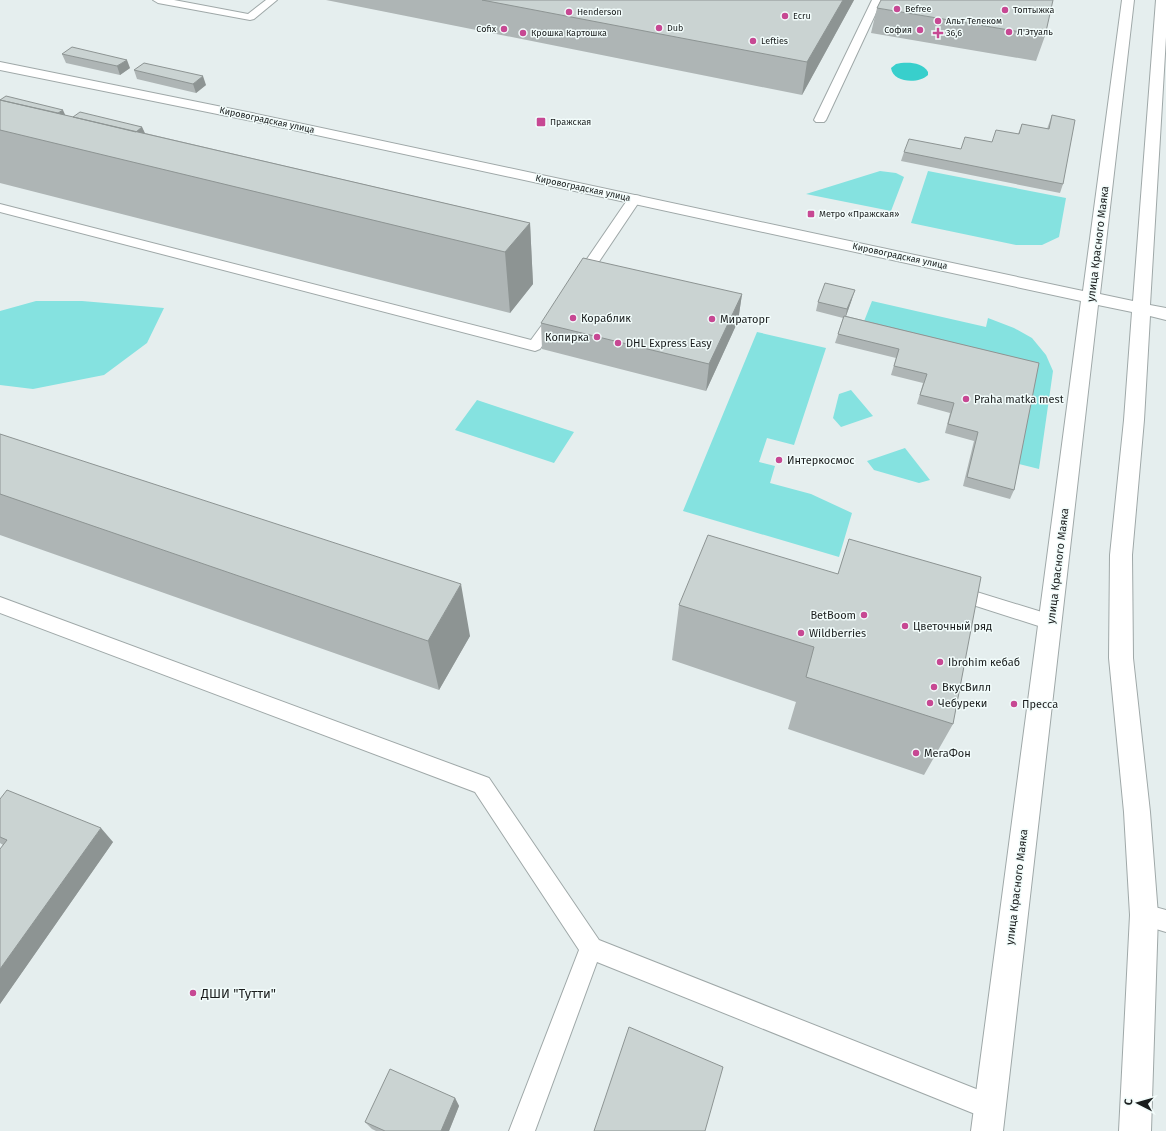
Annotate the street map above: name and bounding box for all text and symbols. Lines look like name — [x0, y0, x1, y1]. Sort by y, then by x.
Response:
marker: Befree — [892, 4, 902, 14]
place label: Befree — [905, 4, 932, 14]
marker: Топтыжка — [1000, 5, 1010, 15]
place label: Топтыжка — [1013, 5, 1054, 15]
marker: Henderson — [564, 7, 574, 17]
place label: Henderson — [577, 7, 622, 17]
marker: Ecru — [780, 11, 790, 21]
place label: Ecru — [793, 11, 811, 21]
marker: Альт Телеком — [933, 16, 943, 26]
place label: Альт Телеком — [946, 16, 1002, 26]
marker: Dub — [654, 23, 664, 33]
place label: Dub — [667, 23, 683, 33]
place label: Cofix — [476, 24, 497, 34]
marker: Cofix — [499, 24, 509, 34]
place label: София — [884, 25, 912, 35]
marker: София — [915, 25, 925, 35]
marker: Л'Этуаль — [1004, 27, 1014, 37]
place label: Л'Этуаль — [1017, 27, 1053, 37]
marker: Крошка Картошка — [518, 28, 528, 38]
place label: Крошка Картошка — [531, 28, 607, 38]
marker: 36,6 — [933, 28, 943, 38]
place label: 36,6 — [946, 28, 962, 38]
marker: Lefties — [748, 36, 758, 46]
place label: Lefties — [761, 36, 788, 46]
street label: Кировоградская улица — [219, 105, 315, 135]
marker: Пражская — [535, 116, 547, 128]
place label: Пражская — [550, 117, 591, 127]
street label: Кировоградская улица — [535, 173, 631, 203]
street label: улица Красного Маяка — [1084, 185, 1112, 303]
marker: Метро «Пражская» — [806, 209, 816, 219]
place label: Метро «Пражская» — [819, 209, 899, 219]
street label: Кировоградская улица — [852, 241, 948, 271]
place label: Кораблик — [581, 312, 631, 325]
marker: Кораблик — [568, 313, 578, 323]
place label: Мираторг — [720, 313, 770, 326]
marker: Мираторг — [707, 314, 717, 324]
place label: Копирка — [545, 331, 589, 344]
marker: Копирка — [592, 332, 602, 342]
place label: DHL Express Easy — [626, 337, 712, 350]
marker: DHL Express Easy — [613, 338, 623, 348]
place label: Praha matka mest — [974, 393, 1064, 406]
marker: Praha matka mest — [961, 394, 971, 404]
place label: Интеркосмос — [787, 454, 855, 467]
marker: Интеркосмос — [774, 455, 784, 465]
street label: улица Красного Маяка — [1044, 507, 1072, 625]
place label: BetBoom — [810, 609, 856, 622]
marker: BetBoom — [859, 610, 869, 620]
place label: Цветочный ряд — [913, 620, 992, 633]
marker: Цветочный ряд — [900, 621, 910, 631]
place label: Wildberries — [809, 627, 866, 640]
marker: Wildberries — [796, 628, 806, 638]
place label: Ibrohim кебаб — [948, 656, 1020, 669]
marker: Ibrohim кебаб — [935, 657, 945, 667]
place label: ВкусВилл — [942, 681, 991, 694]
marker: ВкусВилл — [929, 682, 939, 692]
place label: Чебуреки — [938, 697, 987, 710]
marker: Чебуреки — [925, 698, 935, 708]
place label: Пресса — [1022, 698, 1058, 711]
marker: Пресса — [1009, 699, 1019, 709]
place label: МегаФон — [924, 747, 971, 760]
marker: МегаФон — [911, 748, 921, 758]
street label: улица Красного Маяка — [1003, 828, 1031, 946]
place label: ДШИ "Тутти" — [200, 986, 276, 1001]
marker: ДШИ "Тутти" — [188, 988, 198, 998]
north arrow — [1118, 1083, 1158, 1123]
text: С — [1122, 1098, 1135, 1106]

